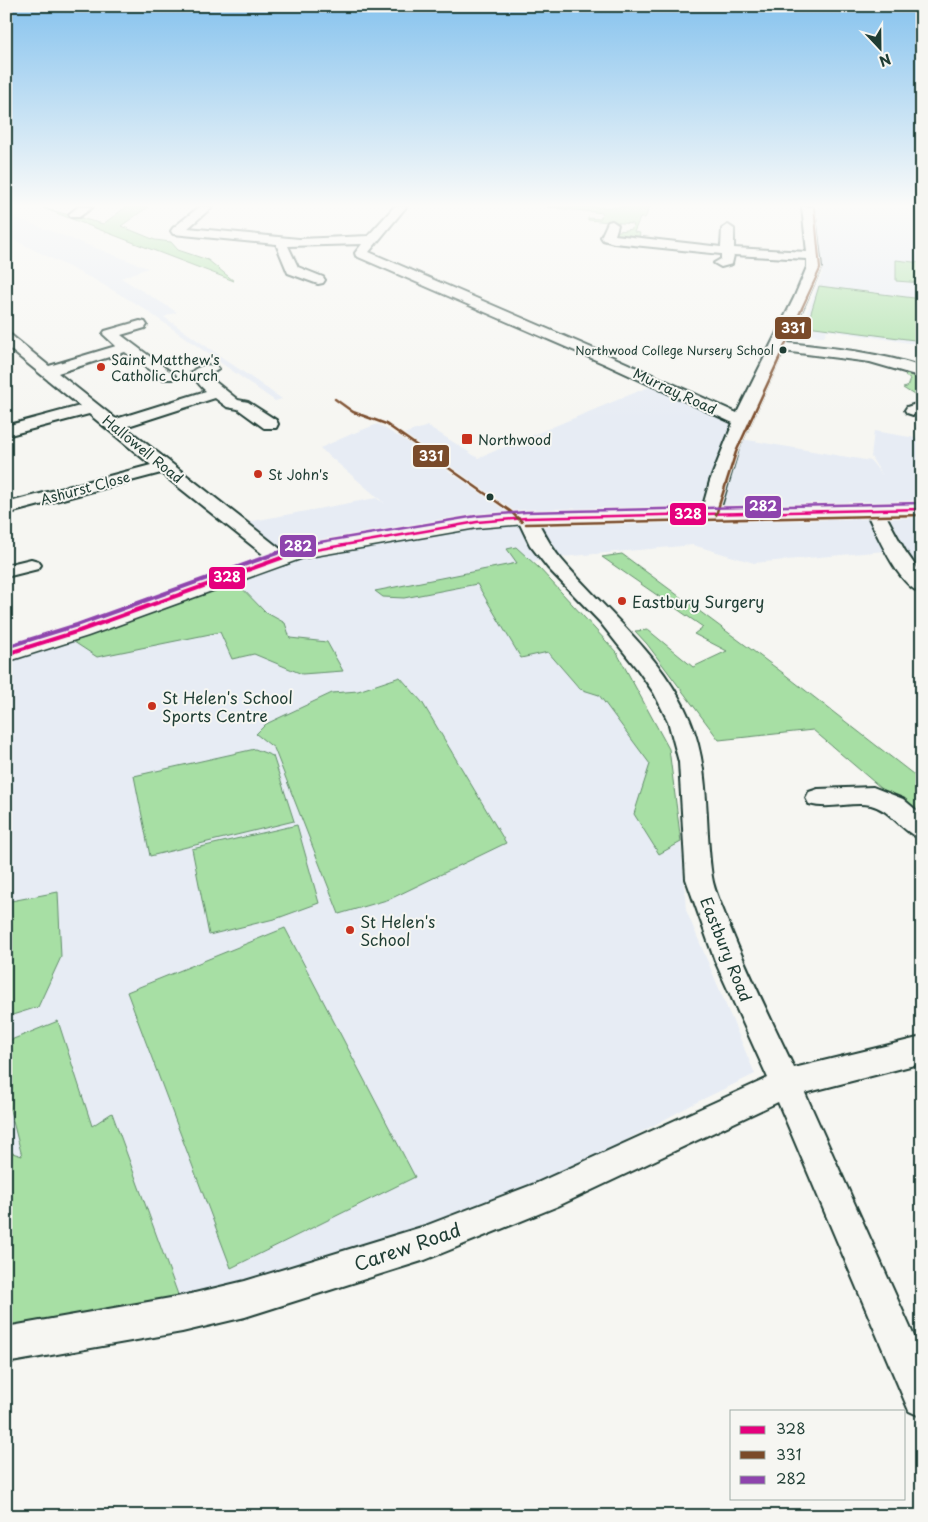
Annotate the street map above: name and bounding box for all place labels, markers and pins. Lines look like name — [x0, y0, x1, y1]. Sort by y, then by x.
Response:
place label: Northwood College Nursery School — [575, 341, 774, 359]
marker: Northwood College Nursery School — [778, 345, 788, 355]
place label: Saint Matthew's Catholic Church — [111, 349, 220, 386]
marker: Saint Matthew's Catholic Church — [95, 361, 107, 373]
place label: Northwood — [478, 429, 551, 450]
marker: Northwood — [460, 432, 474, 446]
place label: St John's — [268, 464, 328, 485]
marker: St John's — [252, 468, 264, 480]
unlabelled marker — [485, 492, 495, 502]
place label: Eastbury Surgery — [632, 589, 764, 613]
marker: Eastbury Surgery — [616, 595, 628, 607]
place label: St Helen's School Sports Centre — [162, 685, 293, 727]
marker: St Helen's School Sports Centre — [146, 700, 158, 712]
place label: St Helen's School — [360, 909, 435, 951]
marker: St Helen's School — [344, 924, 356, 936]

